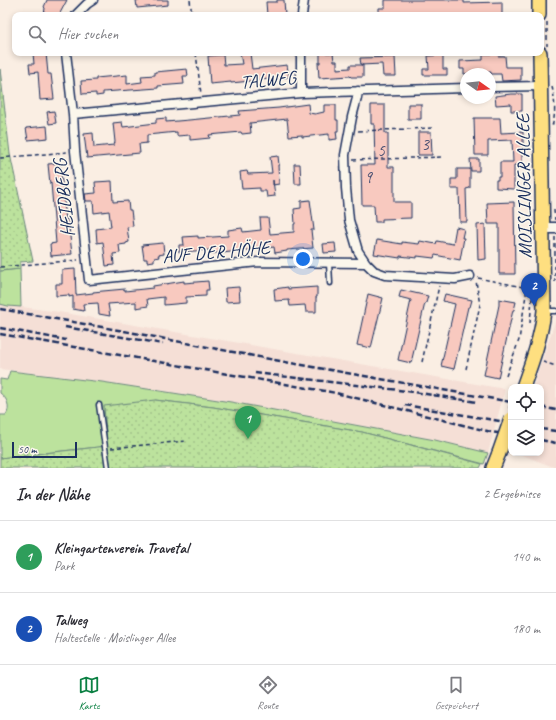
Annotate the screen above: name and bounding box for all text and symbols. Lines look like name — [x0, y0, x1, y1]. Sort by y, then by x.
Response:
search box — [12, 12, 544, 56]
icon: search — [26, 23, 48, 45]
text: Hier suchen — [58, 25, 118, 44]
street label: TALWEG — [239, 65, 299, 94]
north arrow — [460, 68, 496, 104]
street label: MOISLINGER ALLEE — [511, 111, 537, 258]
house number: 3 — [421, 134, 430, 155]
house number: 5 — [377, 140, 386, 161]
street label: HEIDBERG — [48, 156, 80, 238]
house number: 9 — [364, 167, 373, 188]
street label: AUF DER HÖHE — [161, 235, 274, 269]
your location — [293, 249, 313, 269]
pin: 2 — [521, 273, 547, 306]
map controls — [508, 384, 544, 456]
button: locate — [508, 384, 544, 420]
pin: 1 — [235, 406, 261, 439]
button: layers — [508, 420, 544, 456]
scale bar — [12, 440, 77, 459]
text: 50 m — [18, 442, 37, 456]
text: In der Nähe — [16, 484, 89, 505]
text: 2 Ergebnisse — [484, 486, 540, 502]
text: Kleingartenverein Travetal — [54, 539, 189, 558]
text: 1 — [26, 549, 32, 565]
text: 140 m — [512, 549, 540, 565]
text: Park — [54, 558, 75, 574]
text: Talweg — [54, 611, 87, 630]
text: 2 — [26, 621, 32, 637]
text: 180 m — [512, 621, 540, 637]
text: Haltestelle · Moislinger Allee — [54, 630, 175, 646]
tab: Karte — [78, 674, 100, 712]
tab: Route — [257, 674, 279, 712]
tab: Gespeichert — [435, 674, 478, 712]

